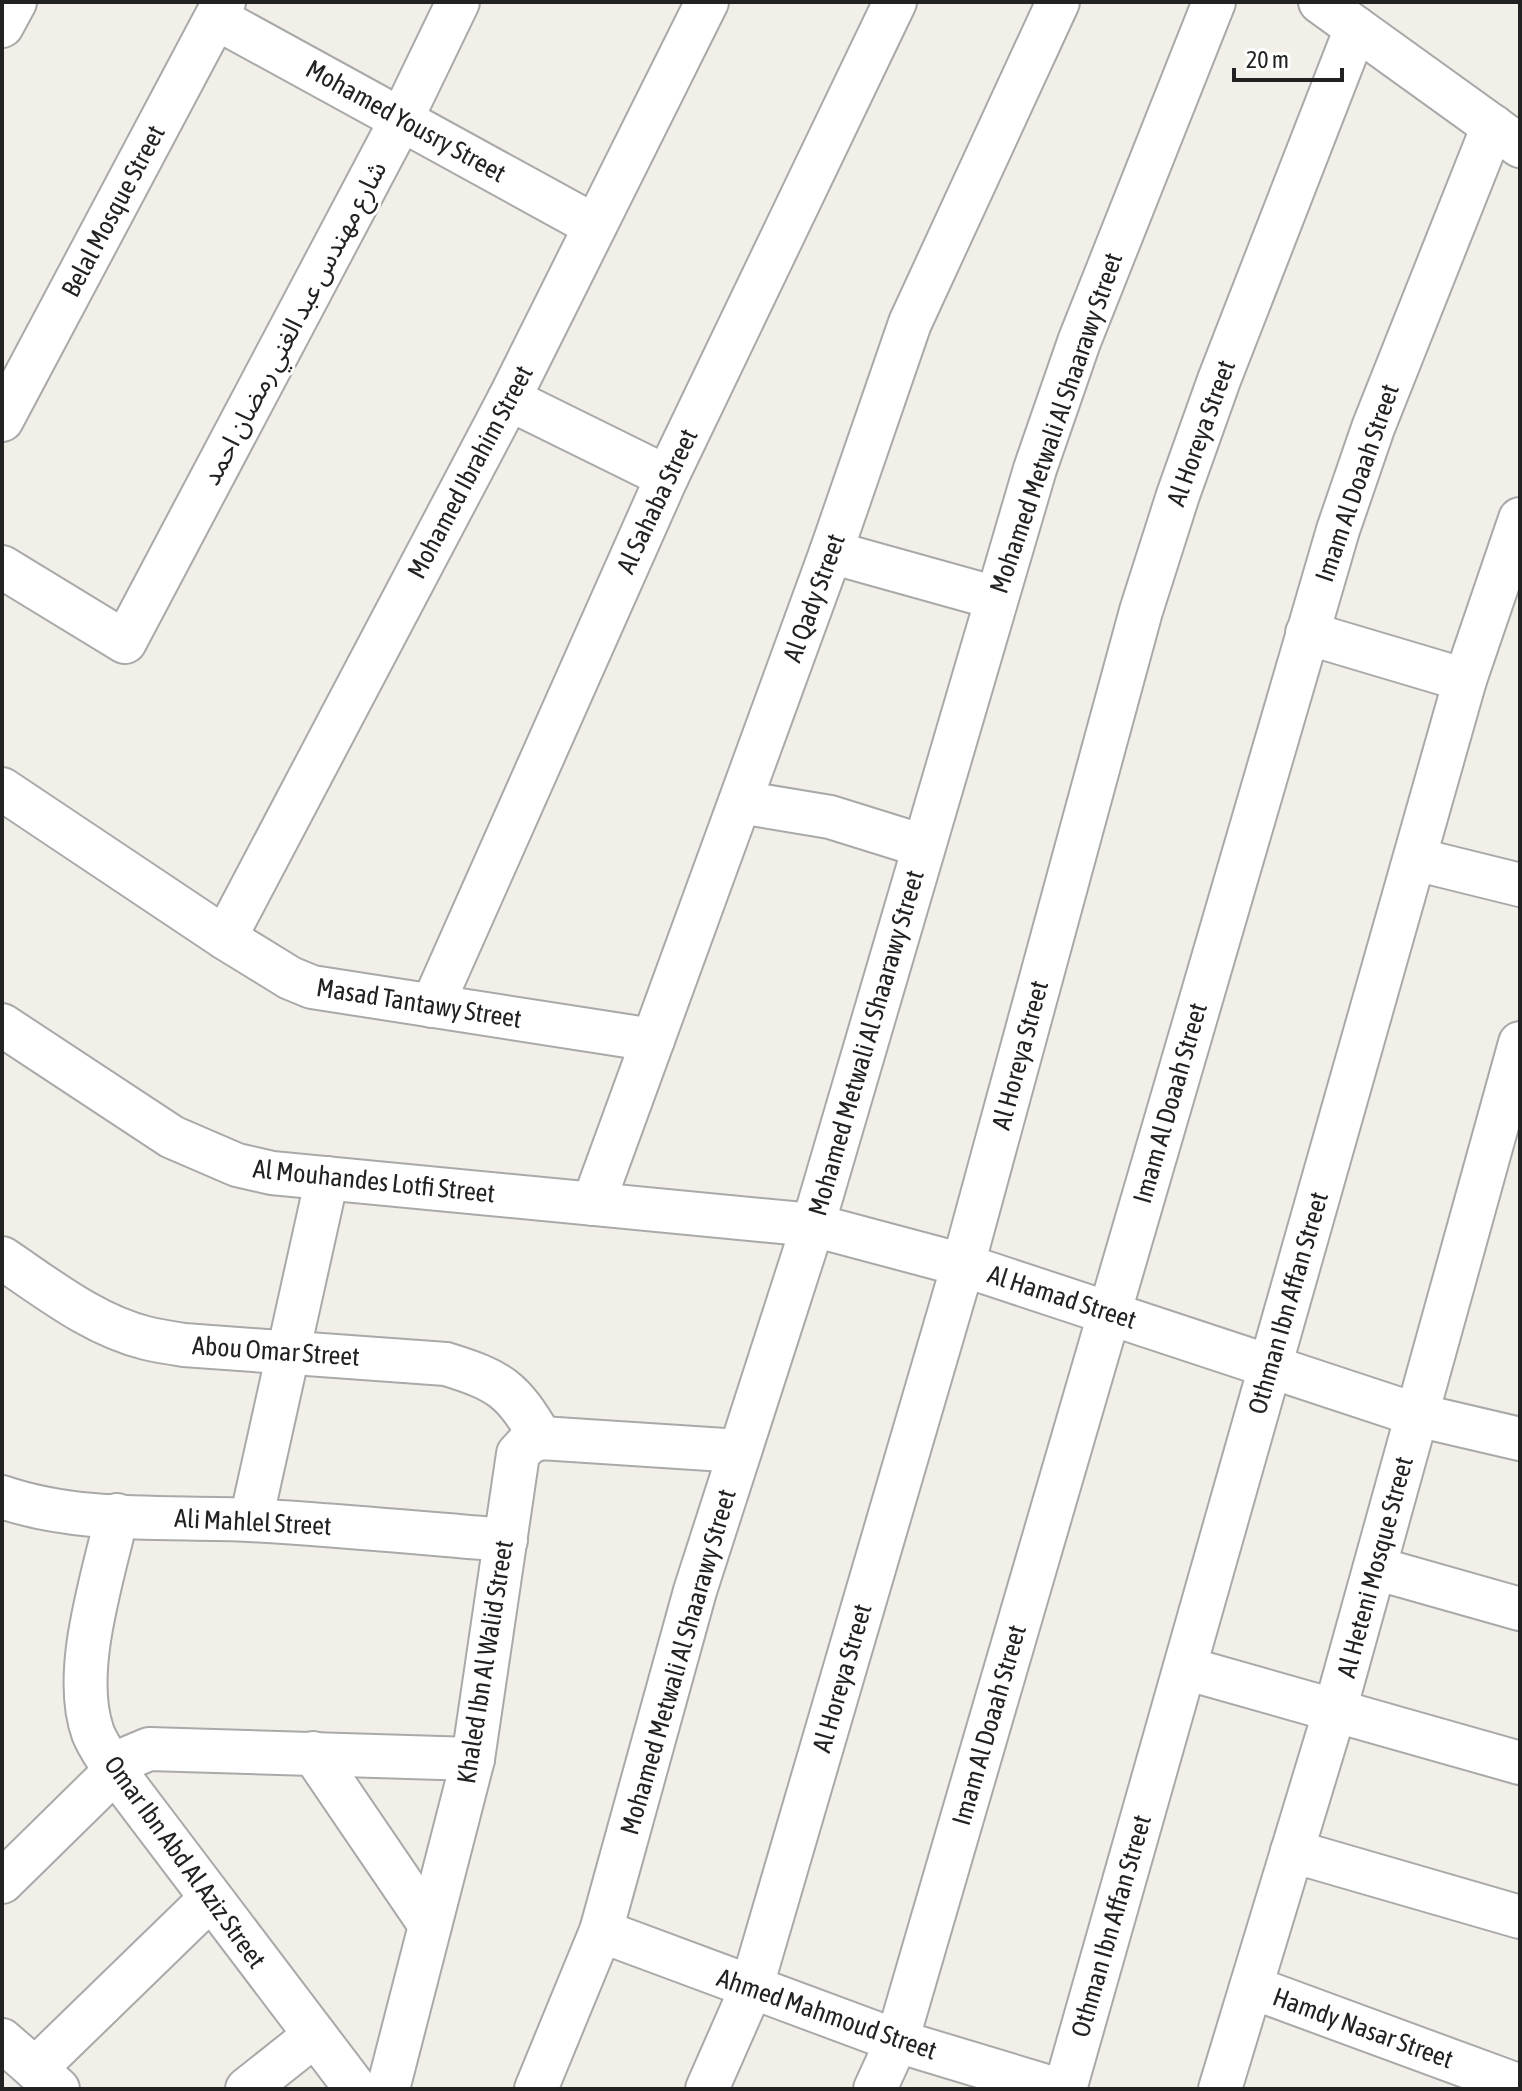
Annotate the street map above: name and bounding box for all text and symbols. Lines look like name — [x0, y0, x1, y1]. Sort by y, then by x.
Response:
scale bar — [1234, 32, 1342, 82]
text: 20 m — [1246, 46, 1289, 73]
street label: Mohamed Yousry Street — [301, 54, 511, 188]
street label: Belal Mosque Street — [55, 120, 171, 302]
street label: شارع مهندس عبد الغني رمضان احمد — [196, 156, 397, 492]
street label: Mohamed Metwali Al Shaarawy Street — [984, 249, 1128, 597]
street label: Al Horeya Street — [1161, 356, 1241, 510]
street label: Mohamed Ibrahim Street — [401, 360, 539, 584]
street label: Imam Al Doaah Street — [1309, 380, 1405, 586]
street label: Al Sahaba Street — [610, 424, 704, 578]
street label: Al Qady Street — [777, 530, 851, 666]
street label: Mohamed Metwali Al Shaarawy Street — [802, 867, 930, 1219]
street label: Masad Tantawy Street — [314, 972, 524, 1034]
street label: Al Horeya Street — [986, 977, 1054, 1133]
street label: Imam Al Doaah Street — [1127, 999, 1213, 1207]
street label: Al Mouhandes Lotfi Street — [252, 1153, 496, 1209]
street label: Othman Ibn Affan Street — [1242, 1189, 1334, 1417]
street label: Al Hamad Street — [984, 1259, 1140, 1335]
street label: Abou Omar Street — [191, 1330, 361, 1372]
street label: Al Heteni Mosque Street — [1331, 1453, 1419, 1681]
street label: Mohamed Metwali Al Shaarawy Street — [614, 1486, 742, 1838]
street label: Ali Mahlel Street — [174, 1503, 332, 1541]
street label: Khaled Ibn Al Walid Street — [451, 1538, 519, 1786]
street label: Al Horeya Street — [807, 1600, 877, 1756]
street label: Imam Al Doaah Street — [946, 1621, 1032, 1829]
street label: Omar Ibn Abd Al Aziz Street — [98, 1750, 272, 1974]
street label: Othman Ibn Affan Street — [1065, 1812, 1157, 2040]
street label: Ahmed Mahmoud Street — [713, 1962, 941, 2066]
street label: Hamdy Nasar Street — [1269, 1981, 1457, 2075]

